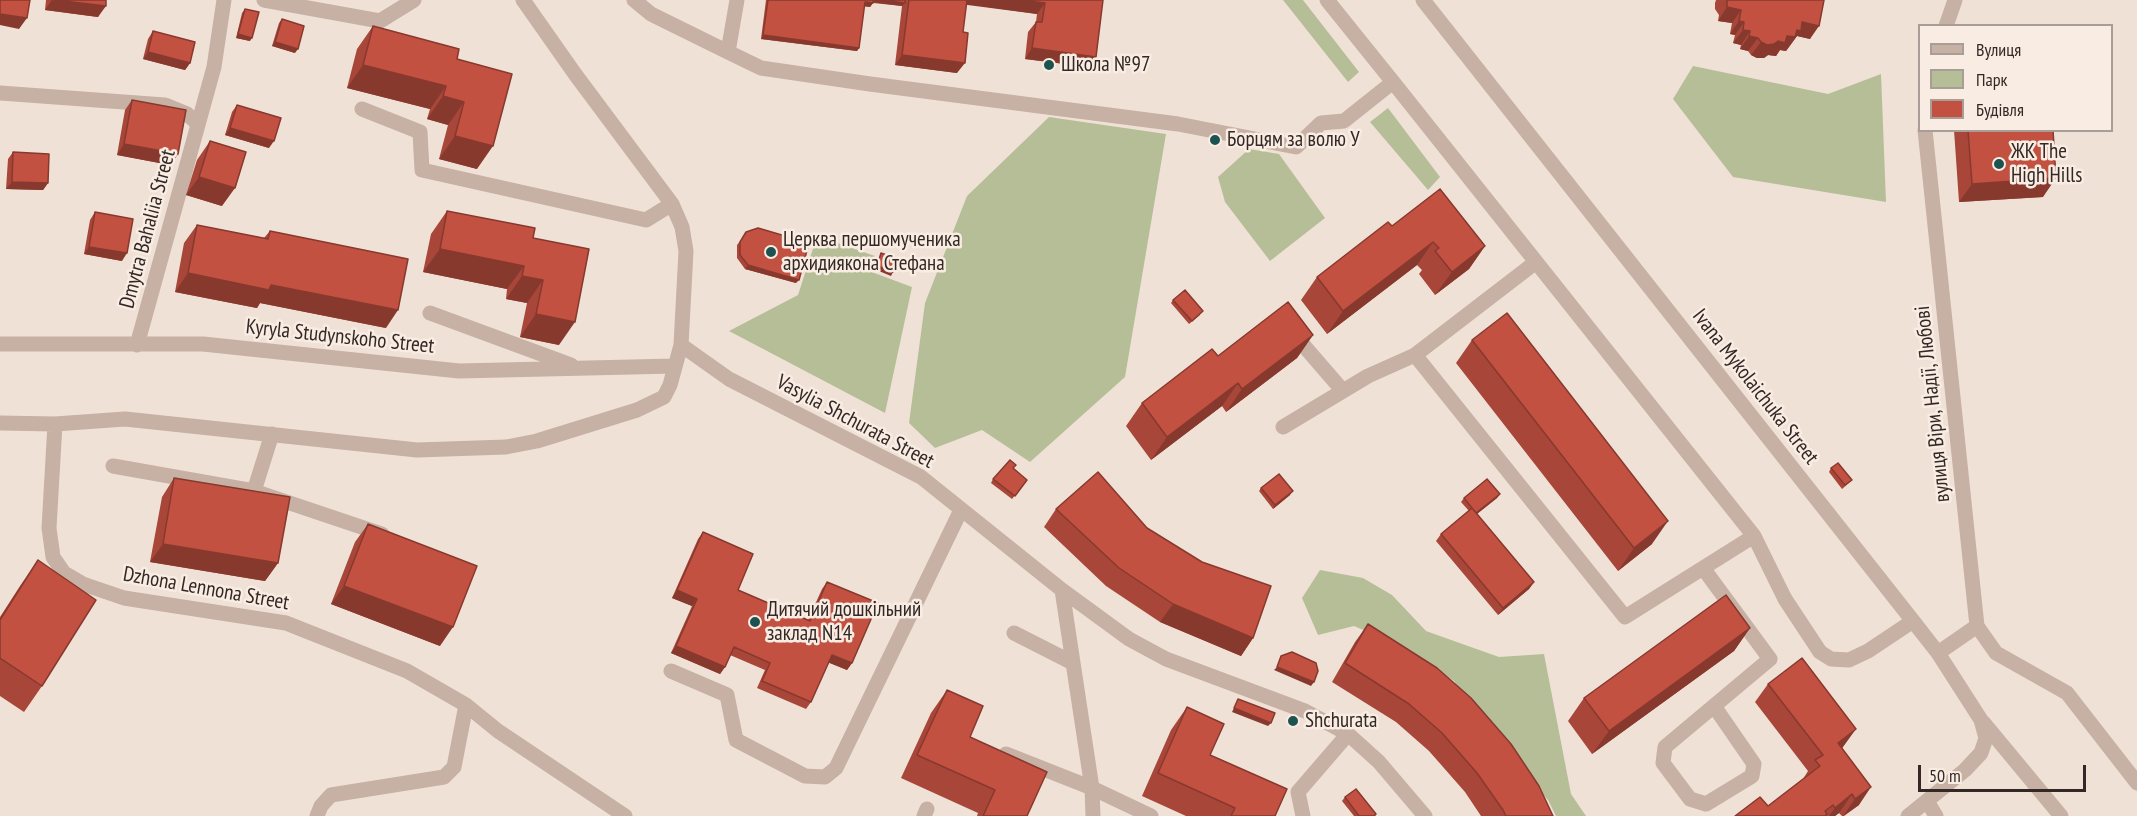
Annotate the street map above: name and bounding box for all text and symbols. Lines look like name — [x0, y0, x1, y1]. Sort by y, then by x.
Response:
legend — [1918, 24, 2113, 132]
text: Вулиця — [1976, 38, 2021, 61]
place label: Школа №97 — [1061, 52, 1150, 78]
marker: Школа №97 — [1042, 58, 1056, 72]
text: Парк — [1976, 68, 2007, 91]
text: Будівля — [1976, 98, 2024, 121]
place label: Борцям за волю У — [1227, 127, 1360, 153]
marker: Борцям за волю У — [1208, 133, 1222, 147]
place label: ЖК The High Hills — [2011, 139, 2082, 189]
street label: Dmytra Bahaliia Street — [115, 147, 181, 311]
marker: ЖК The High Hills — [1992, 157, 2006, 171]
place label: Церква першомученика архидиякона Стефана — [783, 227, 961, 277]
marker: Церква першомученика архидиякона Стефана — [764, 245, 778, 259]
street label: Ivana Mykolaichuka Street — [1687, 304, 1823, 470]
street label: вулиця Віри, Надії, Любові — [1910, 305, 1956, 503]
street label: Kyryla Studynskoho Street — [245, 315, 435, 359]
street label: Vasylia Shchurata Street — [772, 370, 938, 474]
street label: Dzhona Lennona Street — [121, 562, 291, 616]
place label: Дитячий дошкільний заклад N14 — [767, 597, 921, 647]
marker: Дитячий дошкільний заклад N14 — [748, 615, 762, 629]
place label: Shchurata — [1305, 708, 1377, 734]
marker: Shchurata — [1286, 714, 1300, 728]
scale bar — [1921, 753, 2089, 791]
text: 50 m — [1929, 764, 1961, 787]

